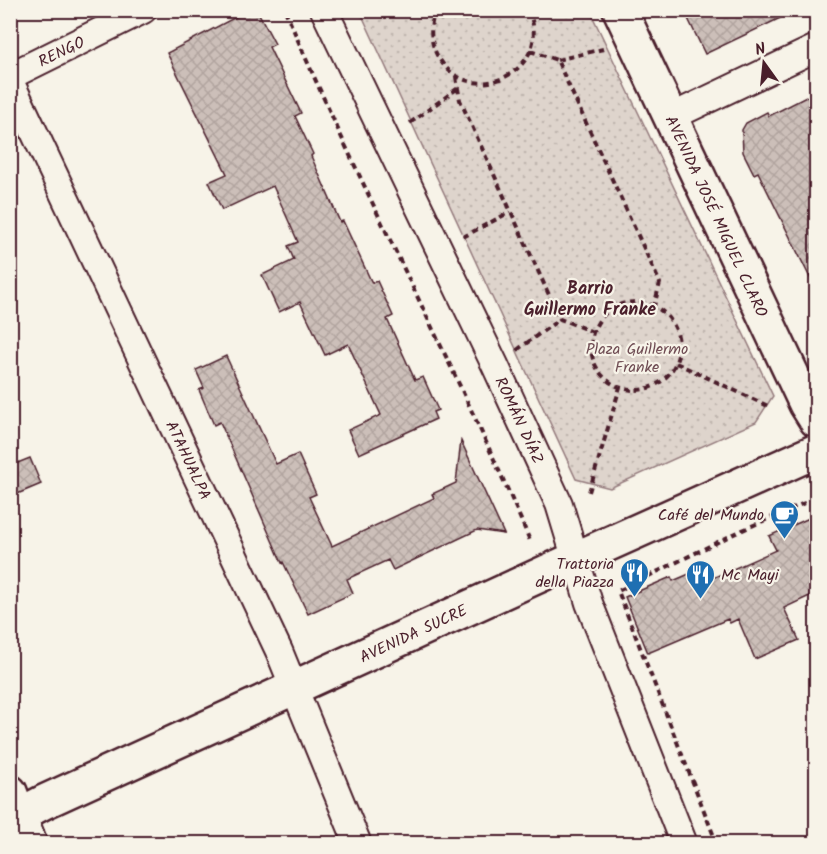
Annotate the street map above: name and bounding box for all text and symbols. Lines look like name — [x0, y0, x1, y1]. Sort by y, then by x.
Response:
street label: RENGO — [34, 30, 89, 74]
north arrow — [734, 33, 794, 93]
text: N — [752, 37, 769, 63]
street label: AVENIDA JOSÉ MIGUEL CLARO — [658, 112, 774, 322]
district label: Barrio Guillermo Franke — [524, 275, 656, 325]
park label: Plaza Guillermo Franke — [586, 337, 688, 380]
street label: ROMÁN DÍAZ — [488, 373, 550, 468]
street label: ATAHUALPA — [158, 417, 217, 505]
cafe icon: Café del Mundo — [769, 498, 801, 540]
place label: Café del Mundo — [658, 503, 764, 528]
place label: Trattoria della Piazza — [535, 552, 614, 595]
restaurant icon: Trattoria della Piazza — [619, 556, 651, 598]
restaurant icon: Mc Mayi — [684, 558, 716, 600]
place label: Mc Mayi — [721, 563, 780, 588]
street label: AVENIDA SUCRE — [356, 598, 472, 670]

